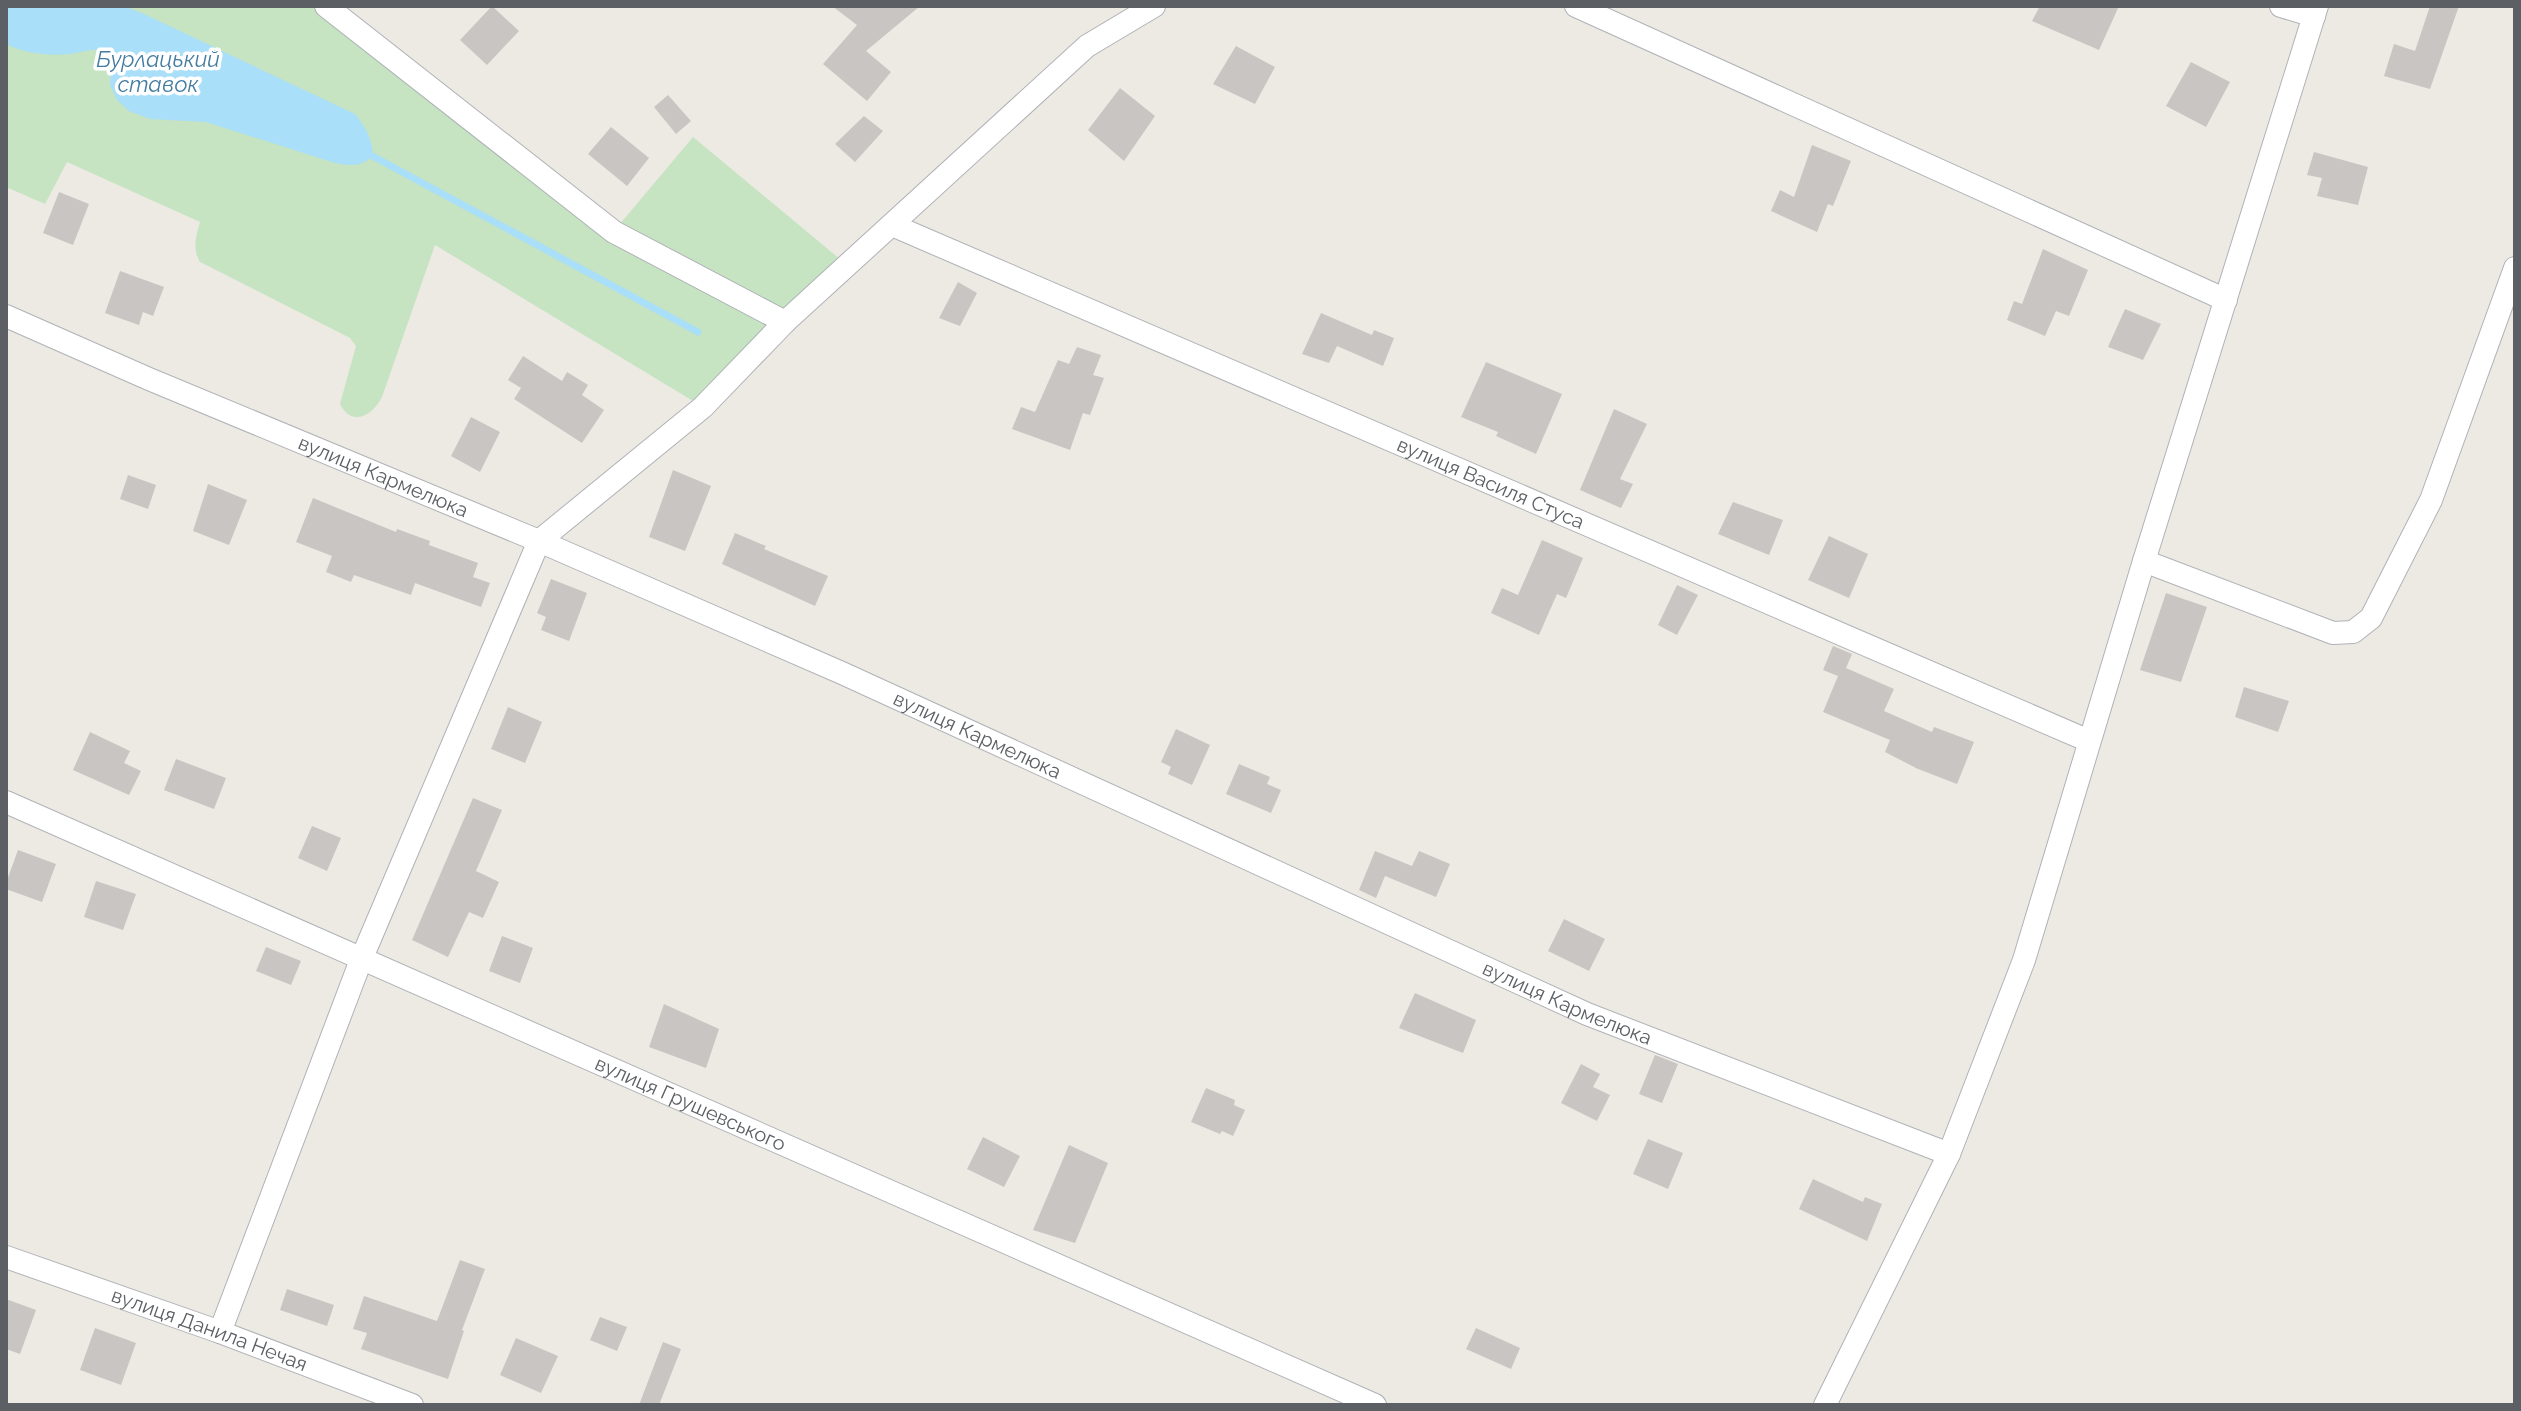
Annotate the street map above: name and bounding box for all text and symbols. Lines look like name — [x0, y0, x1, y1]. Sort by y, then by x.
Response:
water label: Бурлацький ставок — [96, 46, 220, 97]
street label: вулиця Кармелюка — [295, 430, 472, 522]
street label: вулиця Василя Стуса — [1393, 432, 1588, 534]
street label: вулиця Кармелюка — [890, 686, 1065, 784]
street label: вулиця Кармелюка — [1479, 956, 1655, 1050]
street label: вулиця Грушевського — [591, 1051, 790, 1156]
street label: вулиця Данила Нечая — [108, 1283, 311, 1376]

